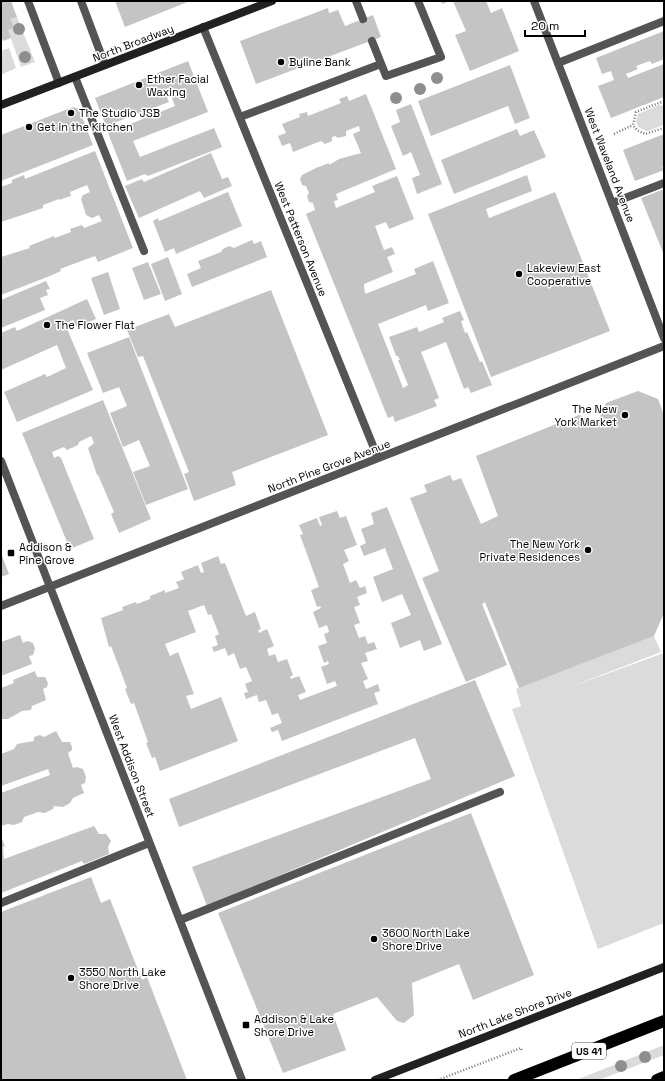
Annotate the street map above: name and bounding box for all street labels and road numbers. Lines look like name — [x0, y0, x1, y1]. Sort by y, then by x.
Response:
street label: North Broadway — [90, 21, 176, 65]
street label: West Waveland Avenue — [582, 106, 638, 224]
street label: West Patterson Avenue — [272, 180, 330, 298]
street label: North Pine Grove Avenue — [266, 436, 392, 496]
street label: West Addison Street — [106, 713, 158, 819]
street label: North Lake Shore Drive — [456, 985, 574, 1041]
road number: US 41 — [572, 1043, 606, 1059]

